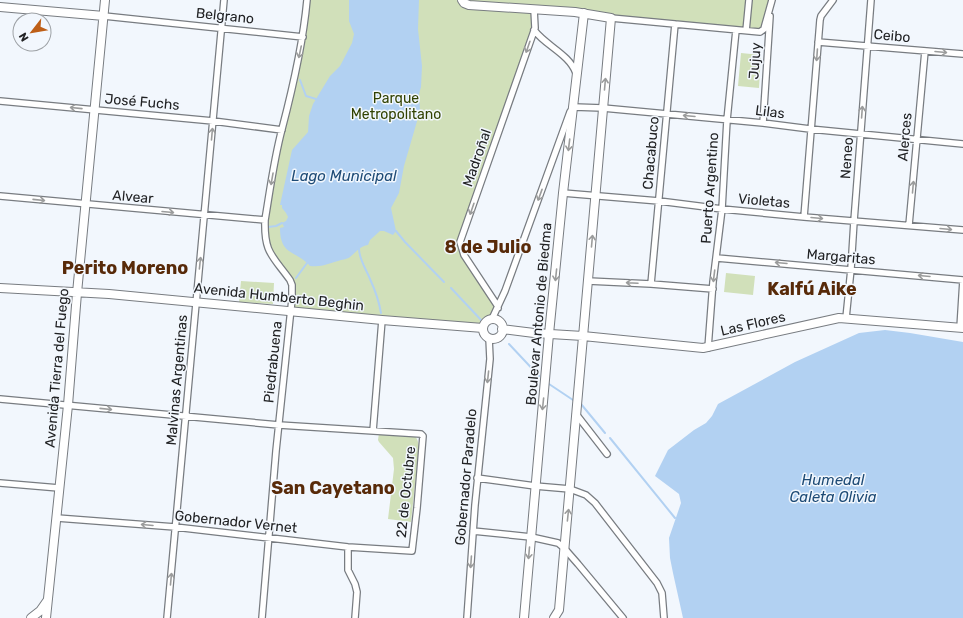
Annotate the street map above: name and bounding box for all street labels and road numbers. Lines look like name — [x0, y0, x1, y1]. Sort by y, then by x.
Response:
street label: Belgrano — [195, 4, 255, 28]
street label: Ceibo — [873, 26, 911, 46]
street label: Jujuy — [745, 42, 765, 80]
street label: José Fuchs — [104, 90, 180, 114]
street label: Lilas — [754, 102, 786, 122]
street label: Alerces — [894, 112, 916, 162]
street label: Chacabuco — [639, 116, 663, 190]
street label: Madroñal — [459, 127, 495, 189]
street label: Puerto Argentino — [698, 132, 722, 244]
street label: Neneo — [837, 136, 857, 180]
street label: Alvear — [112, 187, 155, 207]
street label: Violetas — [737, 190, 791, 212]
street label: Boulevar Antonio de Biedma — [523, 222, 555, 406]
street label: Margaritas — [806, 246, 876, 268]
street label: Avenida Humberto Beghin — [193, 280, 365, 314]
street label: Avenida Tierra del Fuego — [42, 288, 72, 448]
street label: Las Flores — [719, 308, 787, 340]
street label: Malvinas Argentinas — [163, 314, 191, 446]
street label: Piedrabuena — [260, 320, 286, 404]
street label: Gobernador Paradelo — [452, 408, 480, 546]
street label: 22 de Octubre — [393, 445, 419, 539]
street label: Gobernador Vernet — [174, 507, 299, 537]

